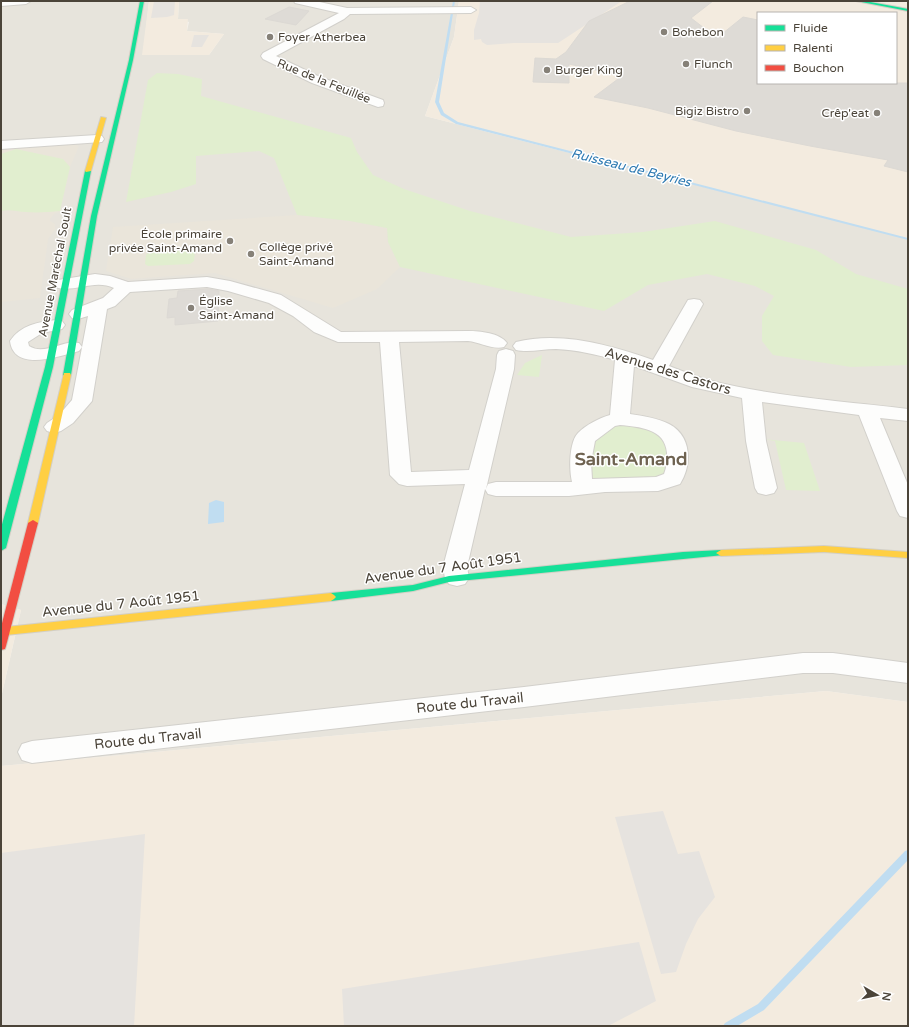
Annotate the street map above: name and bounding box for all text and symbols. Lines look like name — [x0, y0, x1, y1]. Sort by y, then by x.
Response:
legend — [757, 12, 897, 84]
text: Fluide — [793, 21, 828, 35]
place label: Bohebon — [672, 25, 724, 39]
marker: Bohebon — [659, 27, 669, 37]
place label: Foyer Atherbea — [278, 30, 366, 44]
marker: Foyer Atherbea — [265, 32, 275, 42]
text: Ralenti — [793, 41, 833, 55]
street label: Rue de la Feuillée — [275, 56, 373, 106]
place label: Flunch — [694, 57, 733, 71]
marker: Flunch — [681, 59, 691, 69]
text: Bouchon — [793, 61, 844, 75]
place label: Burger King — [555, 63, 623, 77]
marker: Burger King — [542, 65, 552, 75]
place label: Bigiz Bistro — [675, 104, 739, 118]
marker: Bigiz Bistro — [742, 106, 752, 116]
place label: Crêp'eat — [821, 106, 869, 120]
marker: Crêp'eat — [872, 108, 882, 118]
water label: Ruisseau de Beyries — [569, 145, 693, 191]
street label: Avenue Maréchal Soult — [36, 206, 75, 338]
place label: École primaire privée Saint-Amand — [109, 227, 222, 255]
marker: École primaire privée Saint-Amand — [225, 236, 235, 246]
place label: Collège privé Saint-Amand — [259, 240, 334, 268]
marker: Collège privé Saint-Amand — [246, 249, 256, 259]
place label: Église Saint-Amand — [199, 294, 274, 322]
marker: Église Saint-Amand — [186, 303, 196, 313]
street label: Avenue des Castors — [603, 344, 733, 398]
district label: Saint-Amand — [575, 448, 687, 470]
street label: Avenue du 7 Août 1951 — [363, 549, 523, 587]
street label: Avenue du 7 Août 1951 — [41, 587, 201, 621]
street label: Route du Travail — [416, 689, 524, 717]
street label: Route du Travail — [94, 725, 202, 753]
north arrow — [857, 975, 897, 1015]
text: N — [879, 991, 893, 1002]

